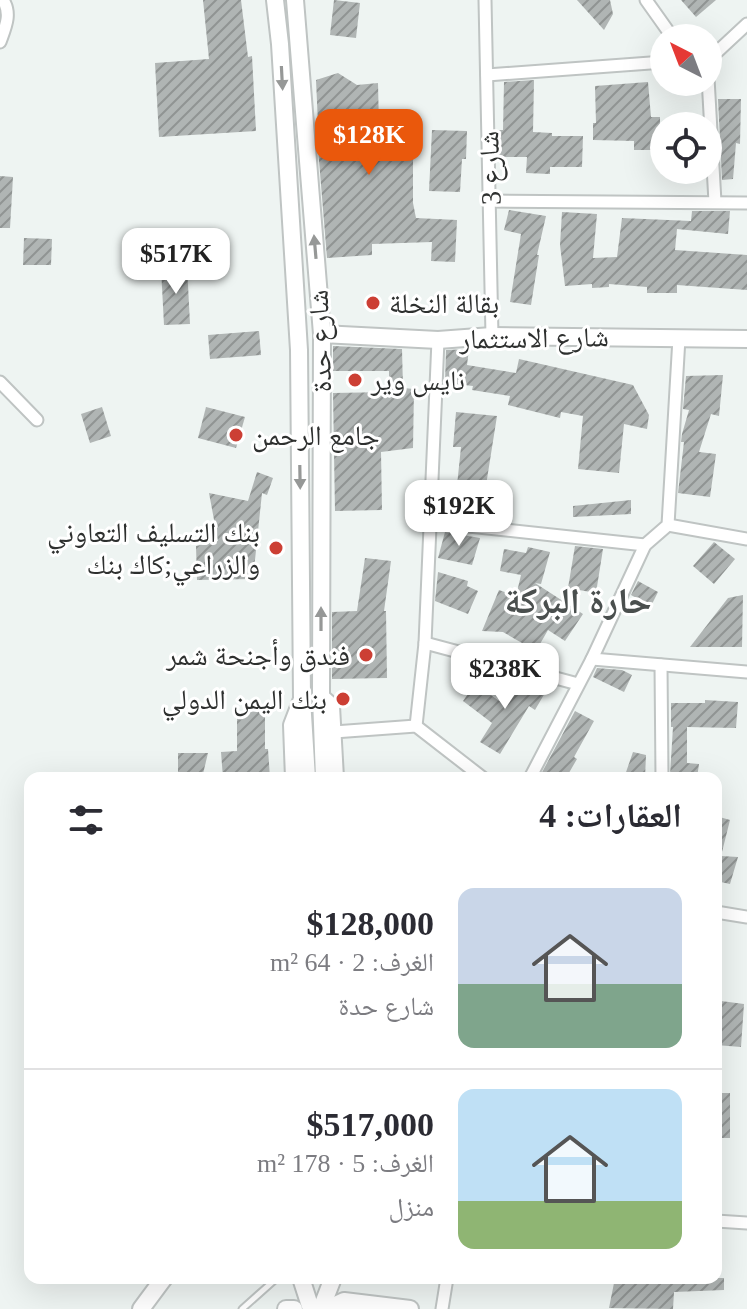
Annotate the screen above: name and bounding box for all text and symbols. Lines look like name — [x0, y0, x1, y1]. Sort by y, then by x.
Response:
north arrow — [650, 24, 722, 96]
map controls — [650, 24, 722, 184]
one-way arrow — [276, 66, 289, 91]
pin: $128K — [313, 109, 425, 177]
button: locate — [650, 112, 722, 184]
text: $128K — [333, 120, 405, 149]
street label: شارع 3 — [473, 130, 509, 206]
pin: $517K — [120, 228, 232, 296]
one-way arrow — [308, 234, 321, 259]
text: $517K — [140, 239, 212, 268]
place label: بقالة النخلة — [389, 288, 499, 319]
street label: شارع حدة — [303, 289, 339, 393]
marker: بقالة النخلة — [364, 294, 382, 312]
street label: شارع الاستثمار — [458, 321, 609, 357]
place label: نايس وير — [370, 365, 465, 398]
marker: نايس وير — [346, 371, 364, 389]
place label: جامع الرحمن — [252, 420, 380, 453]
marker: جامع الرحمن — [227, 426, 245, 444]
one-way arrow — [294, 465, 306, 490]
pin: $192K — [403, 480, 515, 548]
text: $192K — [423, 491, 495, 520]
place label: بنك التسليف التعاوني والزراعي;كاك بنك — [47, 517, 260, 587]
marker: بنك التسليف التعاوني والزراعي;كاك بنك — [267, 539, 285, 557]
district label: حارة البركة — [504, 581, 652, 621]
one-way arrow — [315, 606, 327, 631]
place label: فندق وأجنحة شمر — [165, 638, 350, 673]
pin: $238K — [449, 643, 561, 711]
marker: فندق وأجنحة شمر — [357, 646, 375, 664]
text: $238K — [469, 654, 541, 683]
place label: بنك اليمن الدولي — [162, 684, 327, 722]
marker: بنك اليمن الدولي — [334, 690, 352, 708]
text: العقارات: 4 — [539, 797, 682, 834]
icon: filters — [64, 798, 108, 842]
text: $128,000 — [307, 905, 434, 942]
icon: home — [522, 920, 618, 1016]
text: الغرف: 2 · 64 m² — [270, 948, 434, 977]
text: شارع حدة — [339, 992, 434, 1021]
text: $517,000 — [307, 1106, 434, 1143]
icon: home — [522, 1121, 618, 1217]
text: الغرف: 5 · 178 m² — [257, 1149, 434, 1178]
text: منزل — [389, 1193, 434, 1222]

